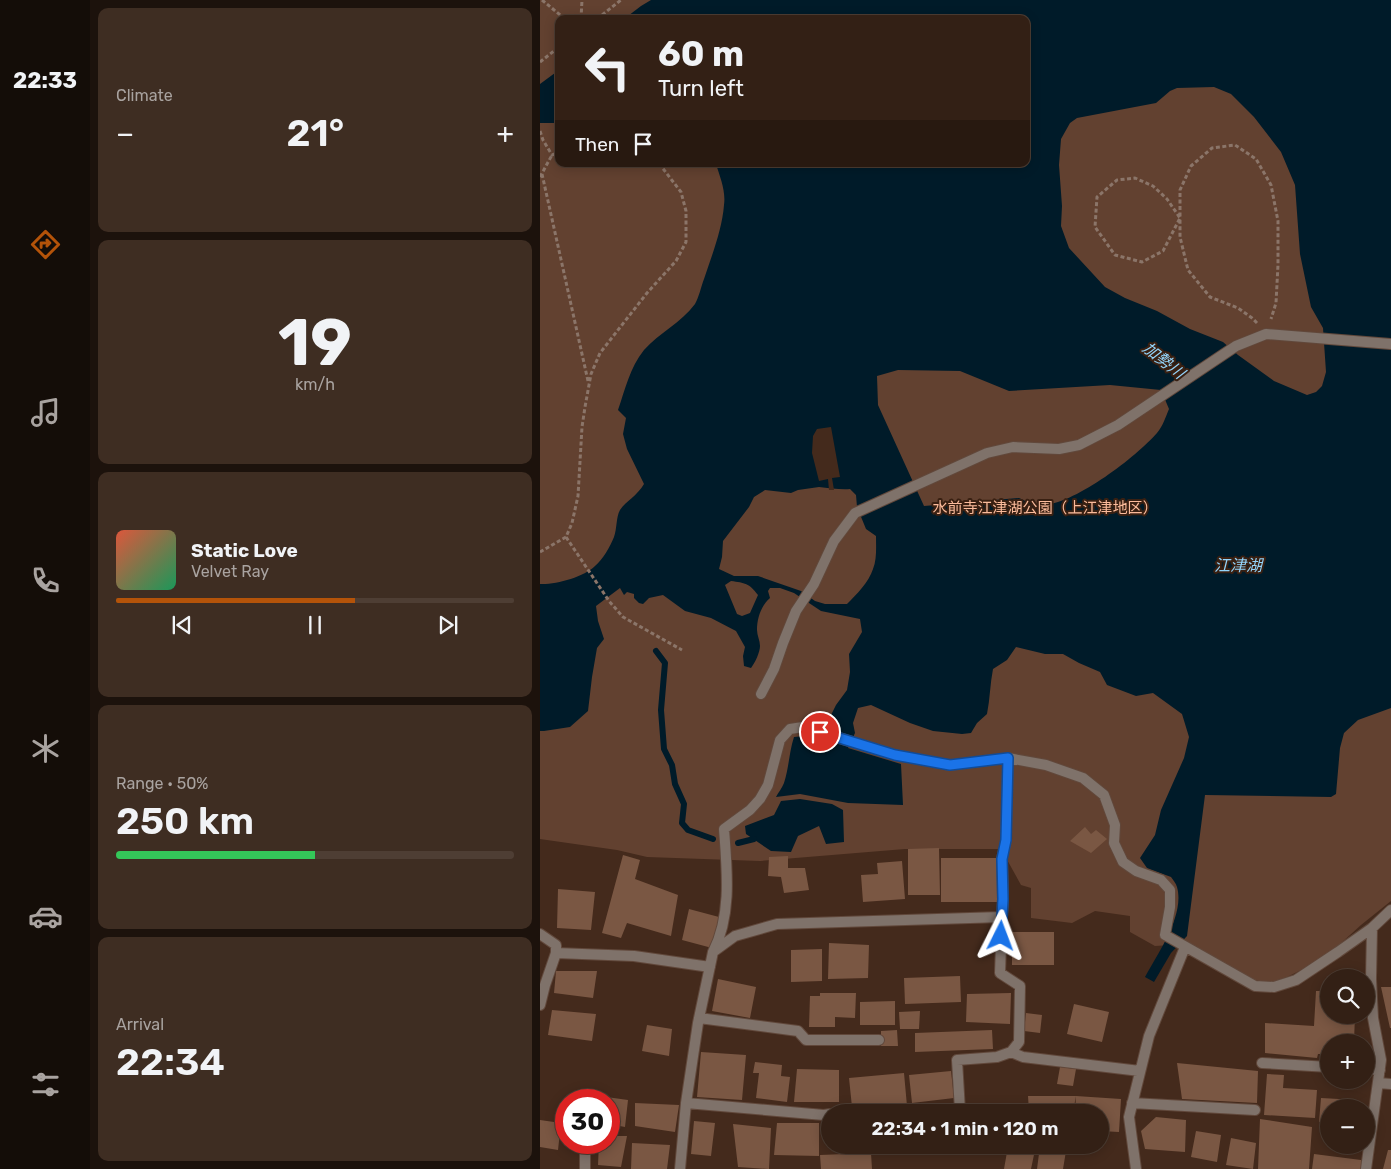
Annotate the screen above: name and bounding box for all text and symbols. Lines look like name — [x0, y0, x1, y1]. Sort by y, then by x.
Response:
text: 60 m — [658, 33, 744, 75]
icon: left — [575, 35, 640, 100]
text: 22:33 — [13, 67, 77, 94]
text: Turn left — [658, 75, 744, 102]
text: Climate — [116, 86, 173, 105]
text: 21° — [287, 110, 344, 156]
text: − — [116, 117, 134, 150]
text: + — [497, 117, 514, 150]
icon: arrive — [629, 130, 657, 158]
text: Then — [575, 133, 619, 156]
icon: directions — [28, 227, 63, 262]
text: 19 — [278, 304, 352, 381]
water label: 加勢川 — [1139, 338, 1190, 384]
text: km/h — [295, 375, 335, 394]
icon: music — [28, 395, 63, 430]
park label: 水前寺江津湖公園（上江津地区） — [932, 499, 1158, 517]
text: Static Love — [191, 539, 298, 562]
water label: 江津湖 — [1214, 556, 1265, 575]
text: Velvet Ray — [191, 562, 269, 581]
icon: phone — [28, 563, 63, 598]
icon: previous — [168, 611, 196, 639]
icon: pause — [301, 611, 329, 639]
icon: next — [434, 611, 462, 639]
pin — [799, 711, 841, 753]
icon: arrive — [806, 718, 834, 746]
icon: climate — [28, 731, 63, 766]
text: Range · 50% — [116, 774, 208, 793]
text: 250 km — [116, 798, 254, 844]
icon: car — [28, 899, 63, 934]
position arrow — [974, 909, 1026, 961]
map controls — [1320, 969, 1375, 1154]
button: search — [1320, 969, 1375, 1024]
text: Arrival — [116, 1015, 164, 1034]
button: + — [1320, 1034, 1375, 1089]
text: 22:34 — [116, 1039, 225, 1085]
icon: filters — [28, 1067, 63, 1102]
speed limit sign: 30 — [555, 1089, 620, 1154]
button: − — [1320, 1099, 1375, 1154]
text: 22:34 · 1 min · 120 m — [872, 1117, 1058, 1140]

